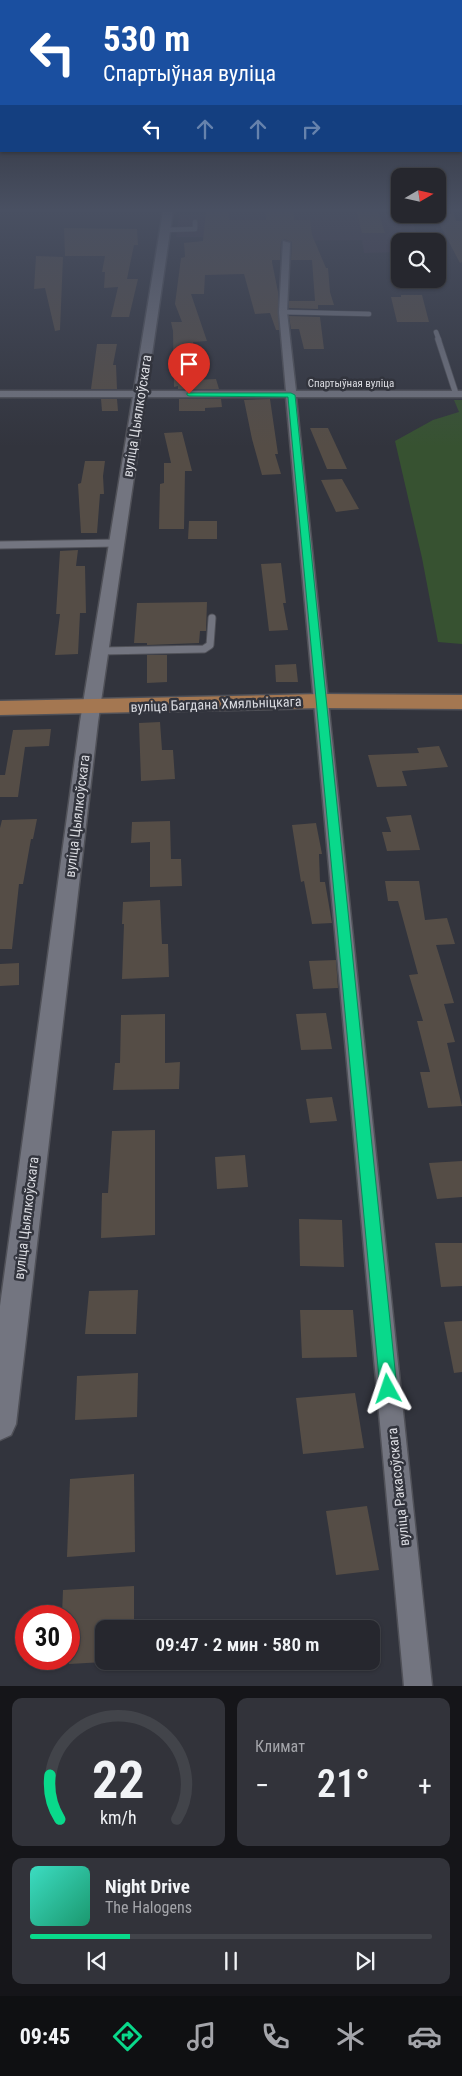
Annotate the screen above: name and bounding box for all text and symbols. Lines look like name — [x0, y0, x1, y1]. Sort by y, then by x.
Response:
text: 530 m — [103, 19, 190, 60]
icon: left — [20, 20, 85, 85]
text: Спартыўная вуліца — [103, 61, 276, 86]
icon: left — [138, 115, 166, 143]
icon: ahead — [191, 115, 219, 143]
icon: ahead — [244, 115, 272, 143]
icon: right — [297, 115, 325, 143]
north arrow — [391, 168, 446, 222]
map controls — [391, 168, 446, 288]
button: search — [391, 233, 446, 288]
pin — [168, 343, 210, 394]
icon: arrive — [175, 350, 203, 378]
street label: вуліца Цыялкоўскага — [119, 354, 155, 478]
street label: Спартыўная вуліца — [308, 377, 394, 390]
street label: вуліца Багдана Хмяльніцкага — [130, 693, 302, 715]
street label: вуліца Цыялкоўскага — [62, 754, 92, 878]
street label: вуліца Цыялкоўскага — [11, 1156, 41, 1280]
position arrow — [361, 1362, 413, 1414]
street label: вуліца Ракасоўскага — [384, 1427, 412, 1547]
speed limit sign: 30 — [15, 1605, 80, 1670]
text: 09:47 · 2 мин · 580 m — [156, 1633, 319, 1656]
text: Климат — [255, 1737, 305, 1756]
text: 22 — [92, 1750, 145, 1811]
text: 21° — [317, 1762, 370, 1806]
text: − — [255, 1769, 269, 1802]
text: + — [418, 1769, 432, 1802]
text: km/h — [100, 1807, 137, 1828]
text: Night Drive — [105, 1875, 190, 1898]
text: The Halogens — [105, 1898, 192, 1917]
icon: previous — [83, 1947, 111, 1975]
icon: pause — [217, 1947, 245, 1975]
icon: next — [351, 1947, 379, 1975]
icon: directions — [110, 2019, 145, 2054]
icon: music — [184, 2019, 219, 2054]
icon: phone — [258, 2019, 293, 2054]
icon: climate — [333, 2019, 368, 2054]
icon: car — [407, 2019, 442, 2054]
text: 09:45 — [20, 2024, 70, 2049]

